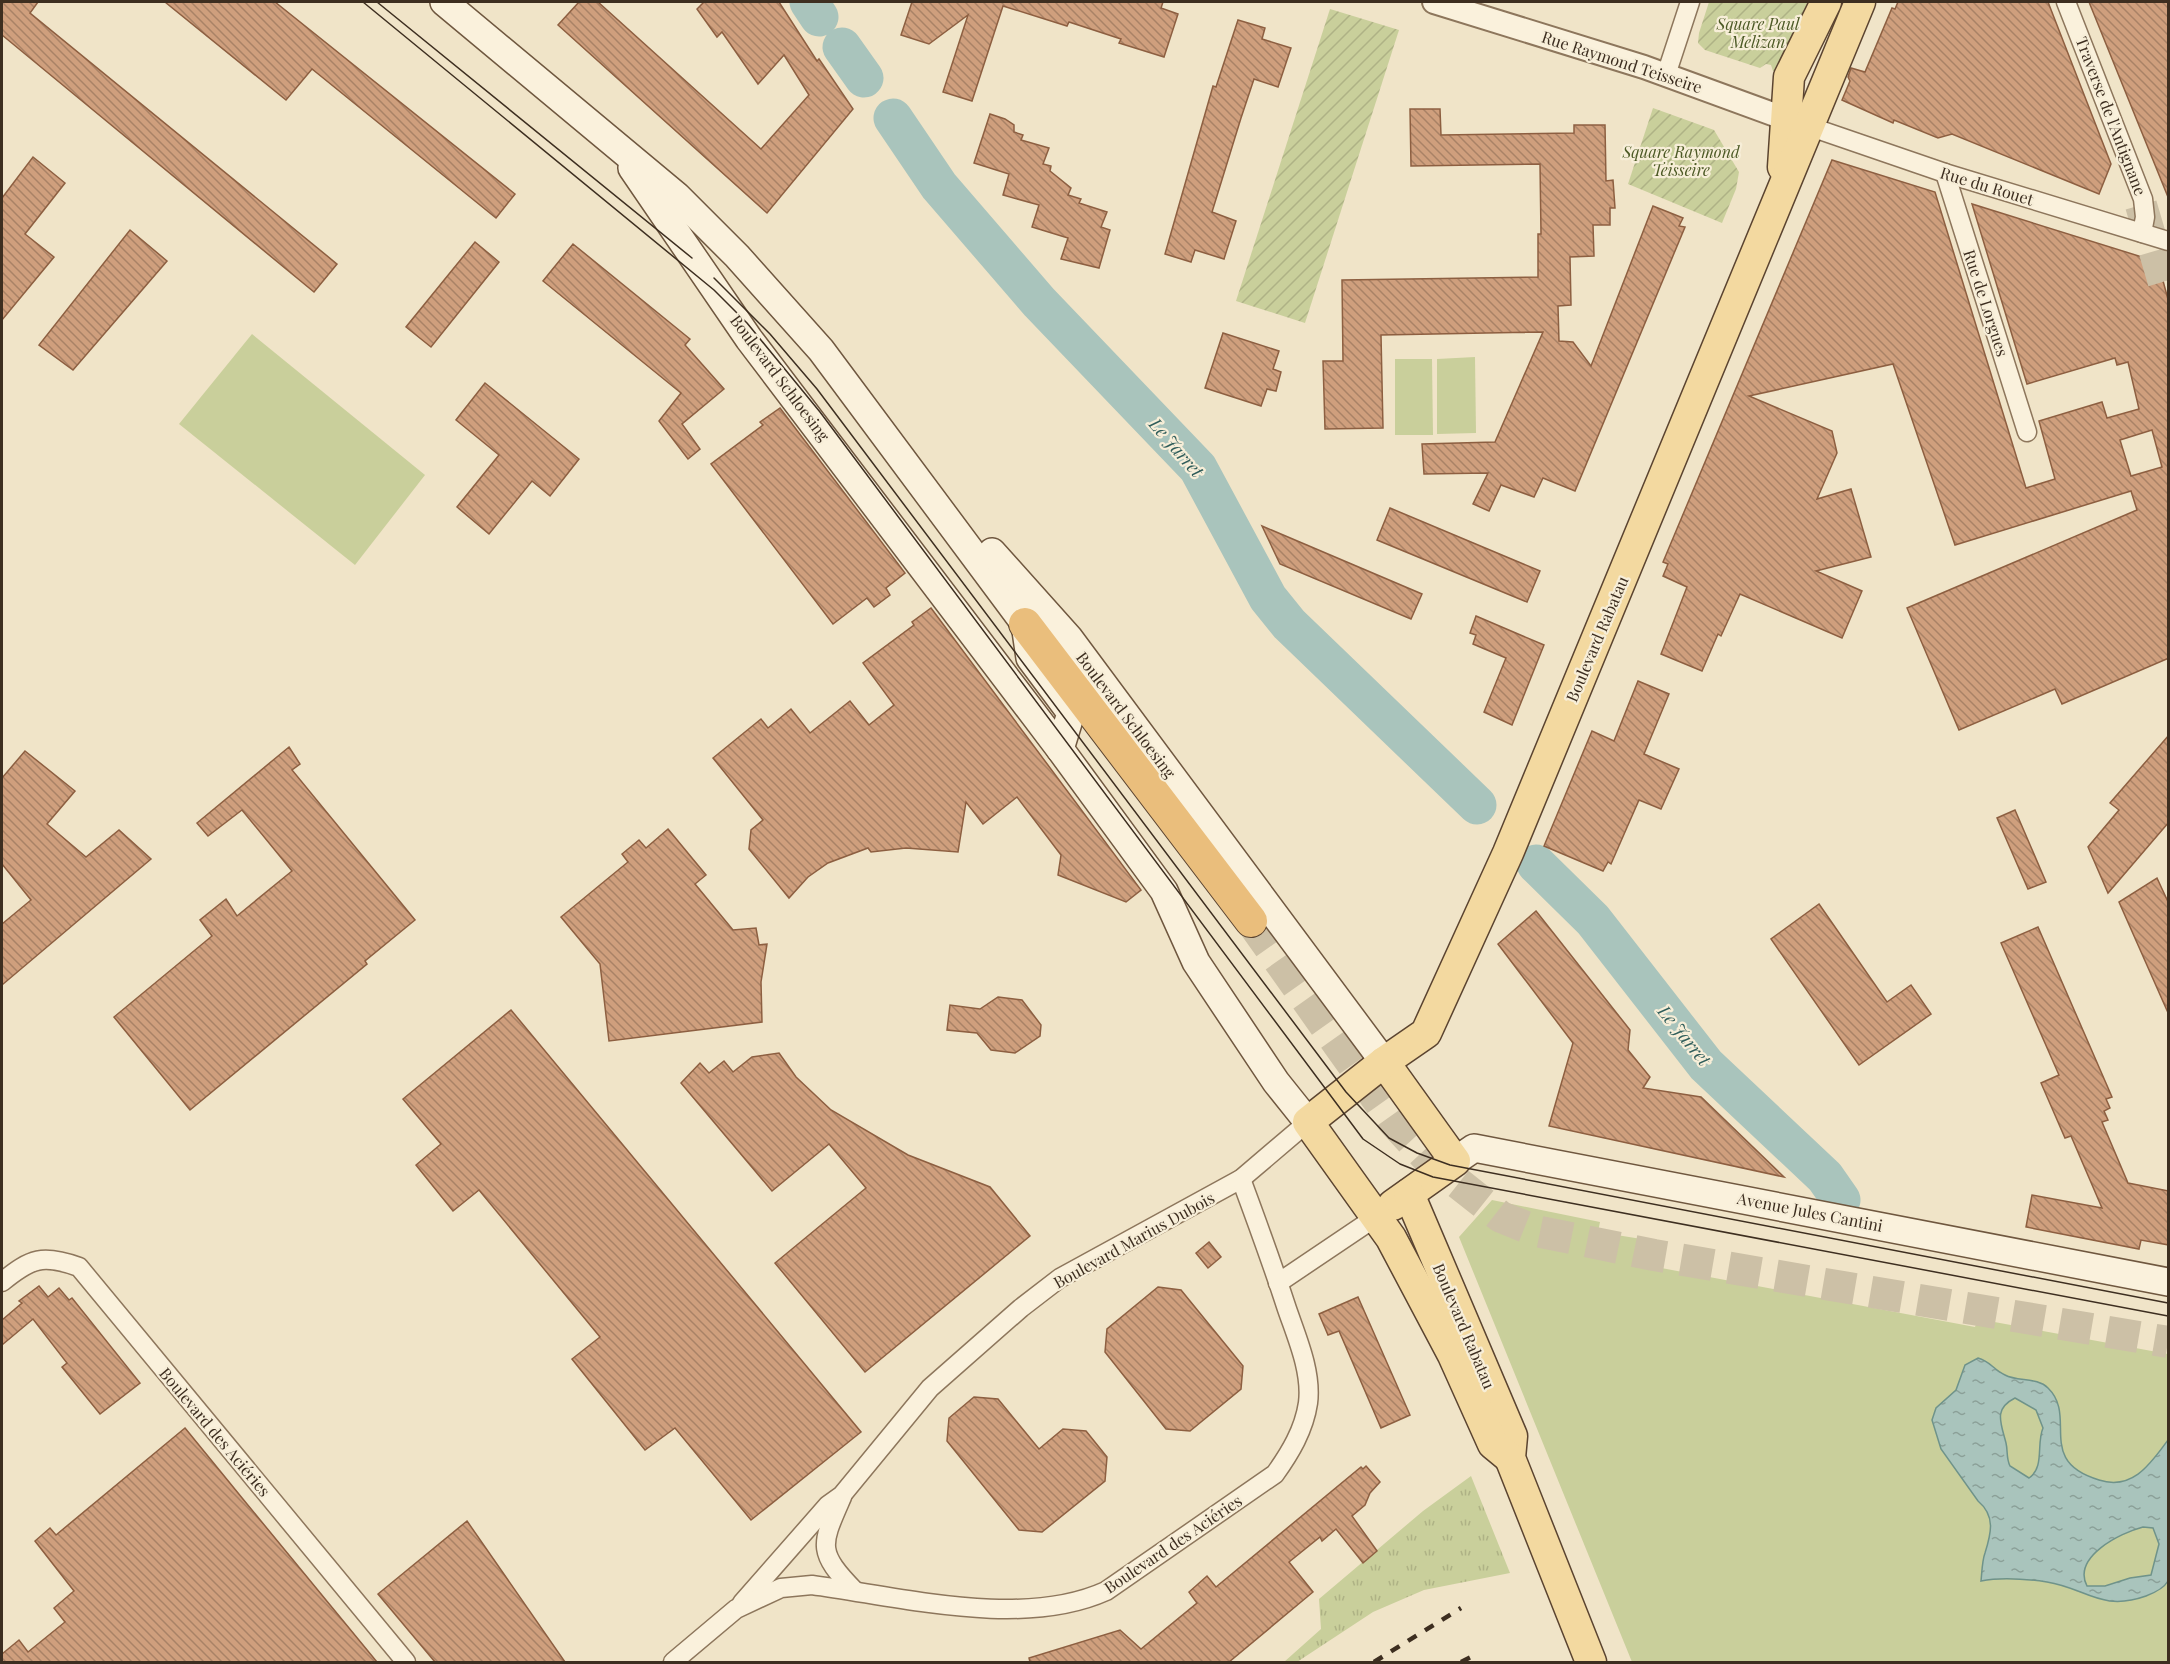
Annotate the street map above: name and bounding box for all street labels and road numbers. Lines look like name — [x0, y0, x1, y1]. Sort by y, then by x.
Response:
street label: Rue Raymond Teisseire — [1539, 26, 1705, 97]
street label: Traverse de l'Antignane — [2071, 33, 2151, 198]
street label: Rue du Rouet — [1938, 161, 2037, 210]
street label: Rue de Lorgues — [1959, 247, 2014, 359]
street label: Boulevard Schloesing — [726, 310, 835, 446]
street label: Boulevard Rabatau — [1561, 573, 1632, 705]
street label: Boulevard Schloesing — [1072, 647, 1181, 783]
street label: Boulevard Marius Dubois — [1050, 1187, 1218, 1293]
street label: Avenue Jules Cantini — [1735, 1187, 1885, 1236]
street label: Boulevard Rabatau — [1429, 1260, 1500, 1392]
street label: Boulevard des Aciéries — [155, 1363, 275, 1500]
street label: Boulevard des Aciéries — [1100, 1490, 1246, 1598]

